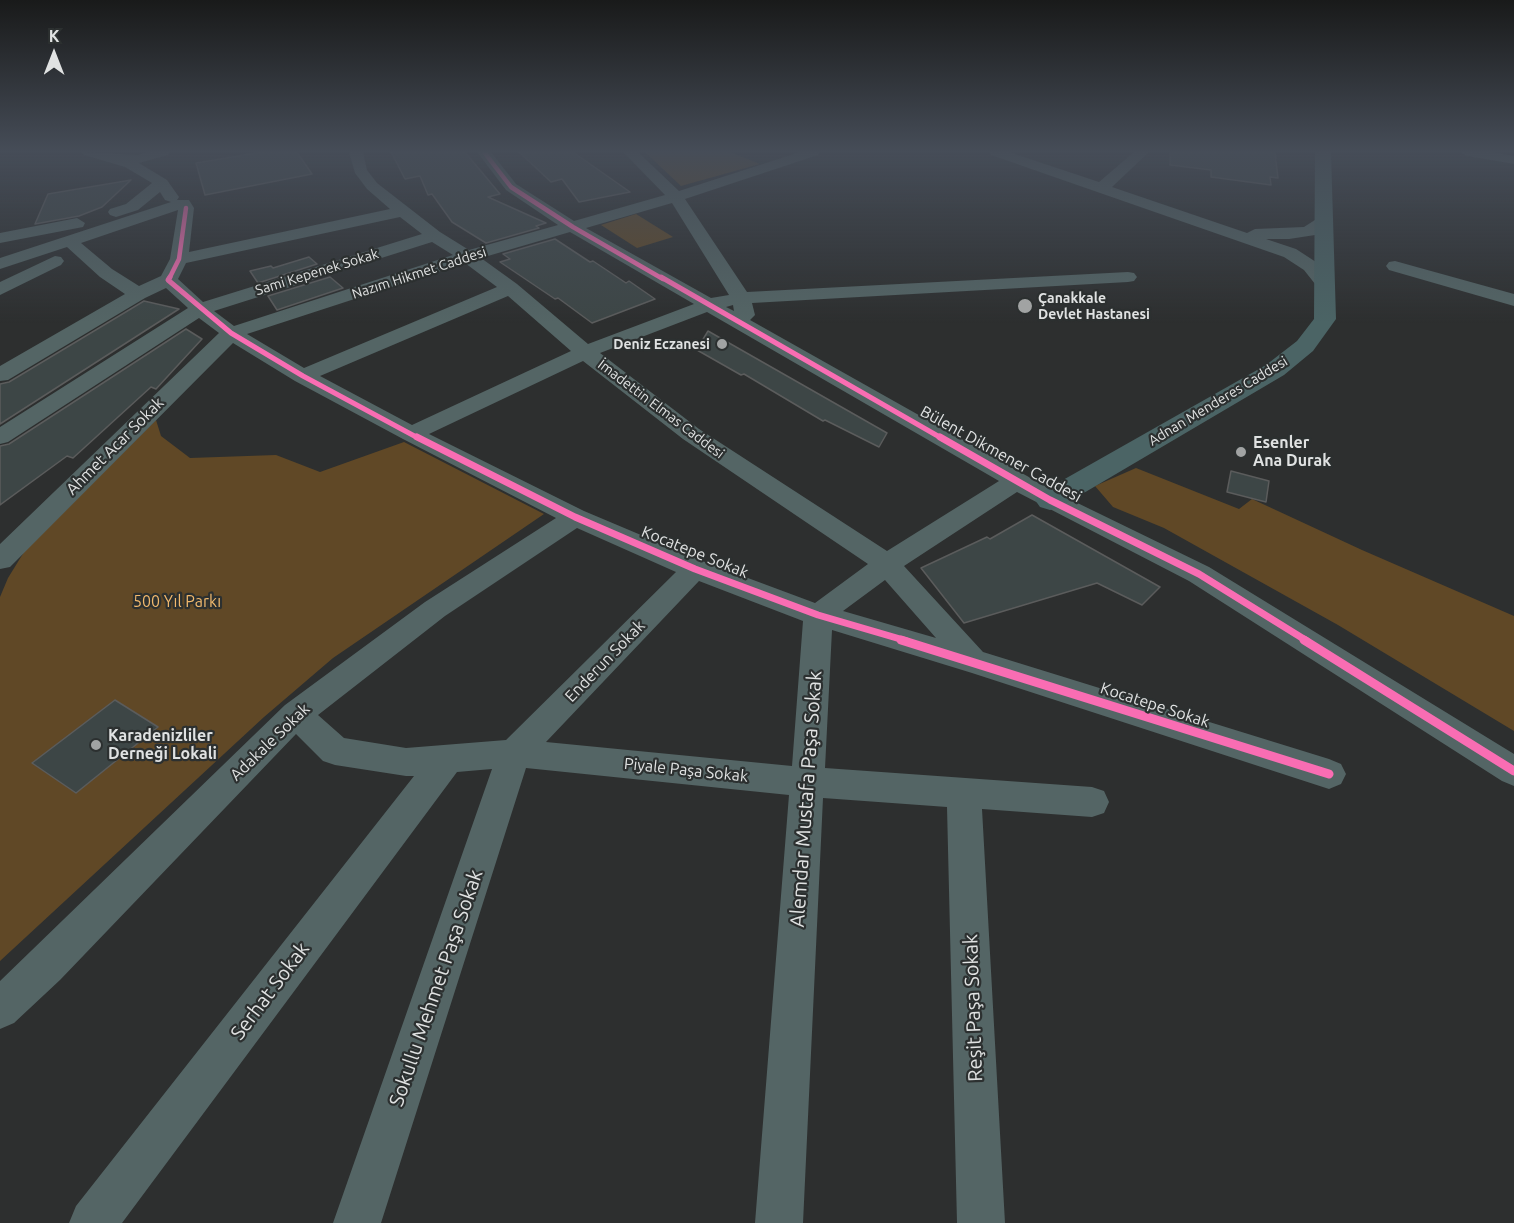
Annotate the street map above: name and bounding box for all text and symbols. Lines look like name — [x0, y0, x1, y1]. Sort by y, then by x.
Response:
north arrow — [24, 24, 84, 84]
text: K — [49, 27, 59, 45]
street label: Nazım Hikmet Caddesi — [350, 243, 488, 303]
street label: Sami Kepenek Sokak — [253, 245, 381, 299]
place label: Çanakkale Devlet Hastanesi — [1038, 290, 1150, 322]
marker: Çanakkale Devlet Hastanesi — [1016, 297, 1034, 315]
place label: Deniz Eczanesi — [613, 336, 710, 352]
marker: Deniz Eczanesi — [715, 337, 729, 351]
street label: Adnan Menderes Caddesi — [1145, 353, 1291, 449]
street label: İmadettin Elmas Caddesi — [595, 356, 727, 462]
street label: Ahmet Acar Sokak — [62, 393, 168, 499]
street label: Bülent Dikmener Caddesi — [917, 402, 1085, 506]
place label: Esenler Ana Durak — [1253, 433, 1331, 471]
marker: Esenler Ana Durak — [1234, 445, 1248, 459]
street label: Kocatepe Sokak — [639, 522, 751, 582]
park label: 500 Yıl Parkı — [133, 592, 221, 612]
street label: Enderun Sokak — [561, 616, 649, 706]
street label: Alemdar Mustafa Paşa Sokak — [785, 670, 827, 928]
street label: Kocatepe Sokak — [1098, 678, 1212, 732]
street label: Adakale Sokak — [226, 699, 314, 785]
place label: Karadenizliler Derneği Lokali — [108, 726, 217, 764]
marker: Karadenizliler Derneği Lokali — [89, 738, 103, 752]
street label: Piyale Paşa Sokak — [623, 754, 749, 786]
street label: Sokullu Mehmet Paşa Sokak — [384, 866, 488, 1110]
street label: Reşit Paşa Sokak — [958, 934, 988, 1082]
street label: Serhat Sokak — [226, 938, 314, 1044]

